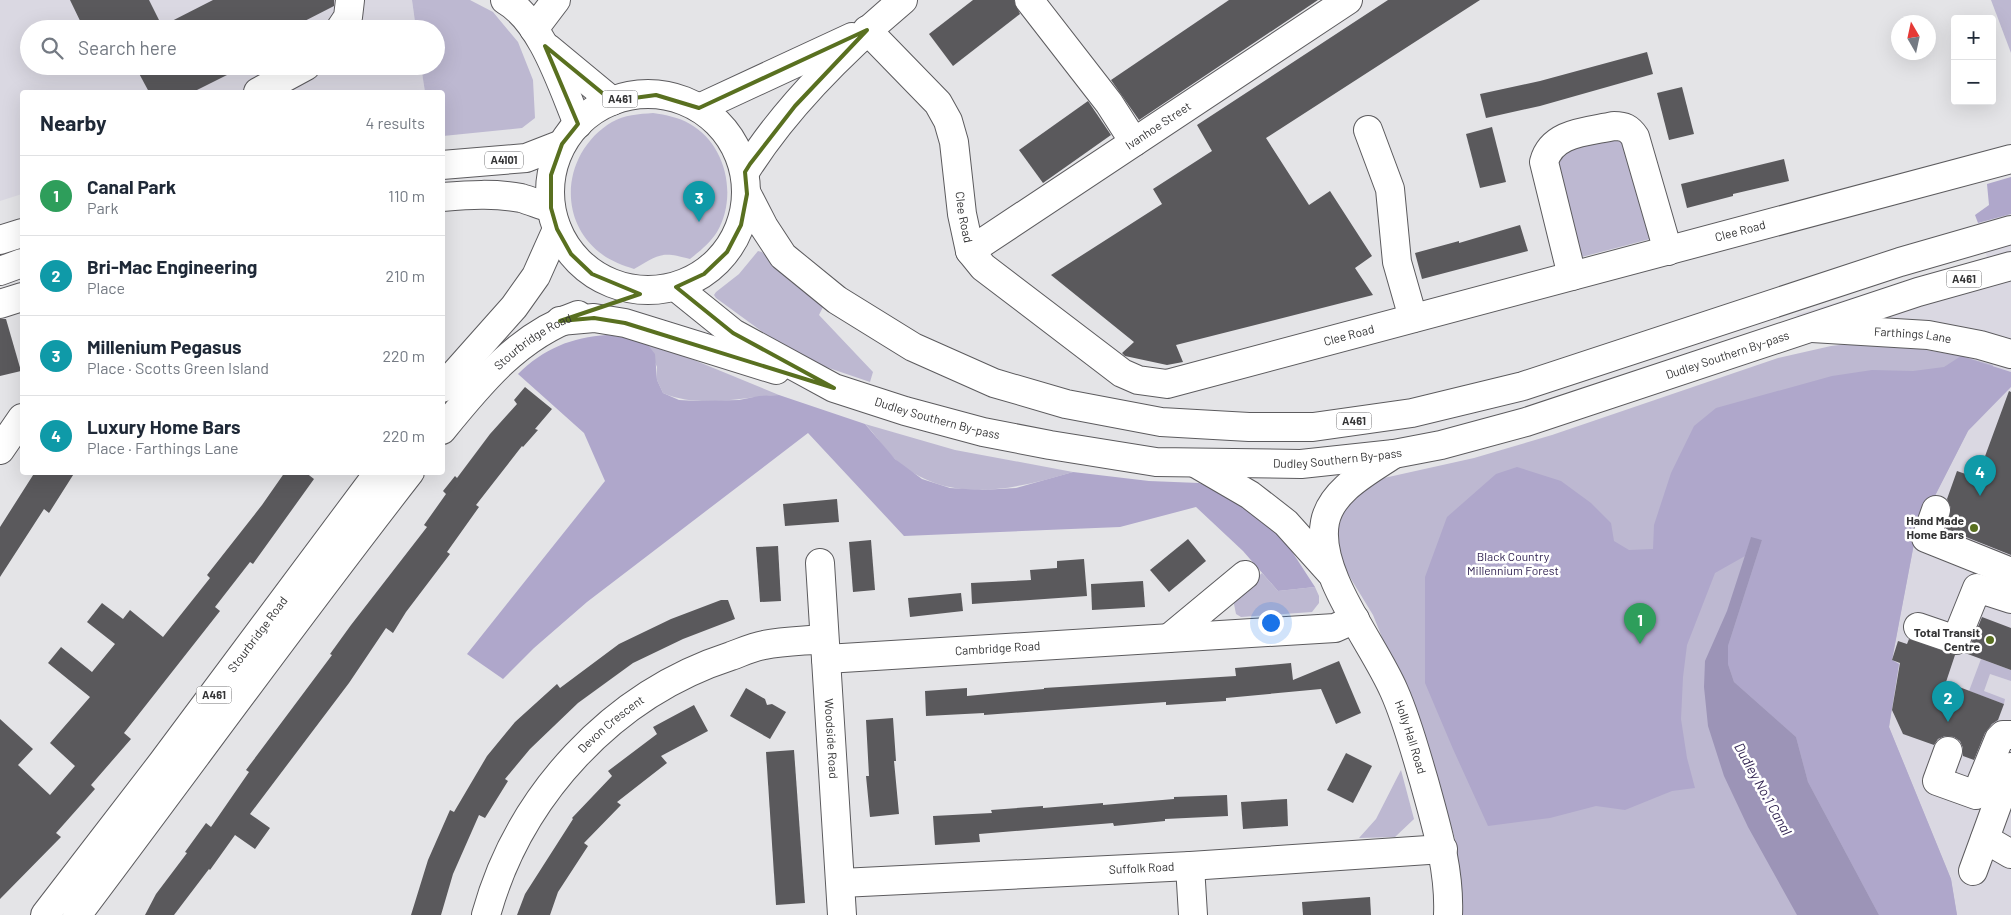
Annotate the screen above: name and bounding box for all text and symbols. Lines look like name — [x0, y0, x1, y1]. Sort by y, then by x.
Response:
north arrow — [1891, 15, 1936, 60]
map controls — [1951, 15, 1996, 105]
button: + — [1951, 15, 1996, 60]
search box — [20, 20, 445, 75]
icon: search — [38, 34, 66, 62]
text: Search here — [78, 36, 177, 59]
button: − — [1951, 60, 1996, 105]
road number: A461 — [602, 90, 638, 108]
street label: Ivanhoe Street — [1122, 98, 1193, 152]
text: Nearby — [40, 110, 106, 135]
text: 4 results — [365, 113, 425, 132]
road number: A4101 — [485, 152, 523, 168]
text: Canal Park — [87, 175, 176, 198]
pin: 3 — [683, 181, 715, 222]
text: 1 — [53, 186, 59, 205]
text: 110 m — [388, 186, 425, 205]
street label: Clee Road — [954, 191, 976, 244]
text: Park — [87, 198, 118, 217]
street label: Clee Road — [1713, 217, 1767, 244]
text: Bri-Mac Engineering — [87, 255, 257, 278]
text: 2 — [52, 266, 60, 285]
text: 210 m — [386, 266, 425, 285]
road number: A461 — [1946, 270, 1982, 288]
text: Place — [87, 278, 125, 297]
street label: Stourbridge Road — [491, 310, 573, 372]
street label: Clee Road — [1322, 321, 1376, 348]
street label: Farthings Lane — [1874, 324, 1953, 345]
street label: Dudley Southern By-pass — [1664, 327, 1791, 381]
text: Millenium Pegasus — [87, 335, 242, 358]
text: 3 — [52, 346, 60, 365]
text: 220 m — [382, 346, 425, 365]
text: Place · Scotts Green Island — [87, 358, 269, 377]
street label: Dudley Southern By-pass — [873, 394, 1001, 441]
road number: A461 — [1336, 412, 1372, 430]
text: Luxury Home Bars — [87, 415, 241, 438]
text: 4 — [51, 426, 61, 445]
text: 220 m — [382, 426, 425, 445]
text: Place · Farthings Lane — [87, 438, 239, 457]
street label: Dudley Southern By-pass — [1273, 445, 1403, 470]
pin: 4 — [1964, 455, 1996, 496]
place label: Hand Made Home Bars — [1906, 513, 1964, 541]
marker: Hand Made Home Bars — [1968, 522, 1980, 534]
park label: Black Country Millennium Forest — [1467, 549, 1559, 577]
street label: Stourbridge Road — [224, 593, 290, 675]
pin: 1 — [1624, 603, 1656, 644]
your location — [1258, 610, 1284, 636]
place label: Total Transit Centre — [1914, 625, 1980, 653]
marker: Total Transit Centre — [1984, 634, 1996, 646]
street label: Cambridge Road — [954, 638, 1041, 657]
pin: 2 — [1932, 681, 1964, 722]
road number: A461 — [196, 686, 232, 704]
street label: Devon Crescent — [575, 692, 646, 755]
street label: Woodside Road — [822, 698, 841, 779]
street label: Holly Hall Road — [1393, 698, 1429, 775]
water label: Dudley No.1 Canal — [1731, 740, 1796, 838]
street label: Suffolk Road — [1108, 859, 1175, 876]

